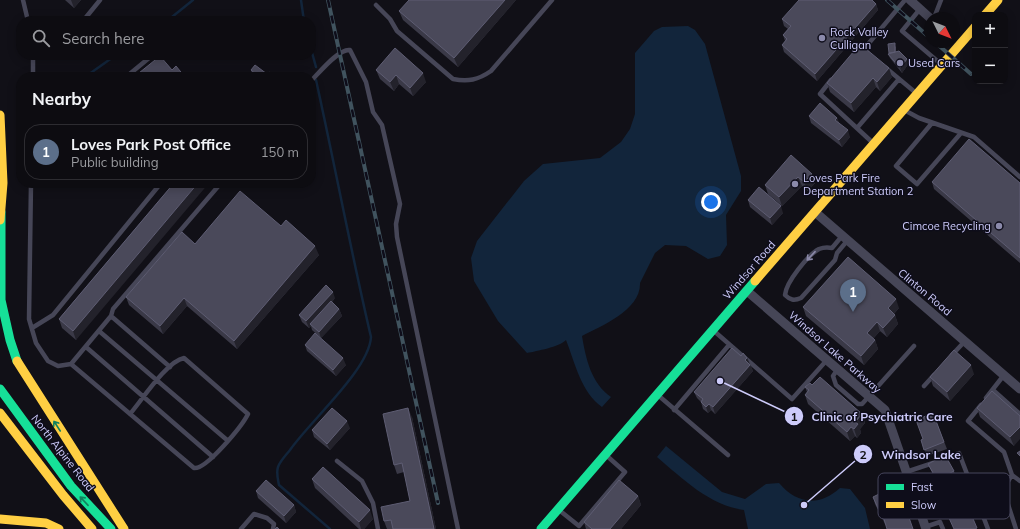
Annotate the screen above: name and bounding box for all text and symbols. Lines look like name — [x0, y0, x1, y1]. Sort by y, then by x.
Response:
north arrow — [924, 12, 960, 48]
map controls — [972, 12, 1008, 84]
button: + — [972, 12, 1008, 48]
search box — [16, 16, 316, 60]
place label: Rock Valley Culligan — [830, 25, 889, 52]
icon: search — [30, 27, 52, 49]
text: Search here — [62, 29, 144, 48]
marker: Rock Valley Culligan — [817, 33, 827, 43]
button: − — [972, 48, 1008, 84]
place label: Used Cars — [908, 56, 960, 70]
marker: Used Cars — [895, 58, 905, 68]
text: Nearby — [32, 88, 91, 109]
text: Loves Park Post Office — [71, 135, 231, 154]
text: 1 — [42, 144, 50, 160]
text: 150 m — [261, 144, 299, 160]
text: Public building — [71, 154, 159, 170]
place label: Loves Park Fire Department Station 2 — [803, 171, 914, 198]
marker: Loves Park Fire Department Station 2 — [790, 179, 800, 189]
your location — [701, 192, 721, 212]
place label: Cimcoe Recycling — [902, 219, 991, 233]
marker: Cimcoe Recycling — [994, 221, 1004, 231]
street label: Windsor Road — [720, 238, 778, 302]
one-way arrow — [806, 251, 816, 261]
street label: Clinton Road — [895, 266, 955, 318]
pin: 1 — [840, 279, 866, 312]
street label: Windsor Lake Parkway — [786, 308, 884, 396]
callout: Clinic of Psychiatric Care — [784, 404, 961, 428]
text: 1 — [790, 409, 798, 424]
text: Clinic of Psychiatric Care — [811, 409, 953, 424]
street label: North Alpine Road — [29, 412, 97, 494]
one-way arrow — [53, 420, 61, 432]
callout: Windsor Lake — [853, 442, 969, 466]
text: 2 — [859, 447, 867, 462]
text: Windsor Lake — [881, 447, 961, 462]
legend — [878, 473, 1010, 519]
text: Fast — [911, 480, 933, 494]
one-way arrow — [80, 495, 89, 506]
text: Slow — [911, 498, 937, 512]

